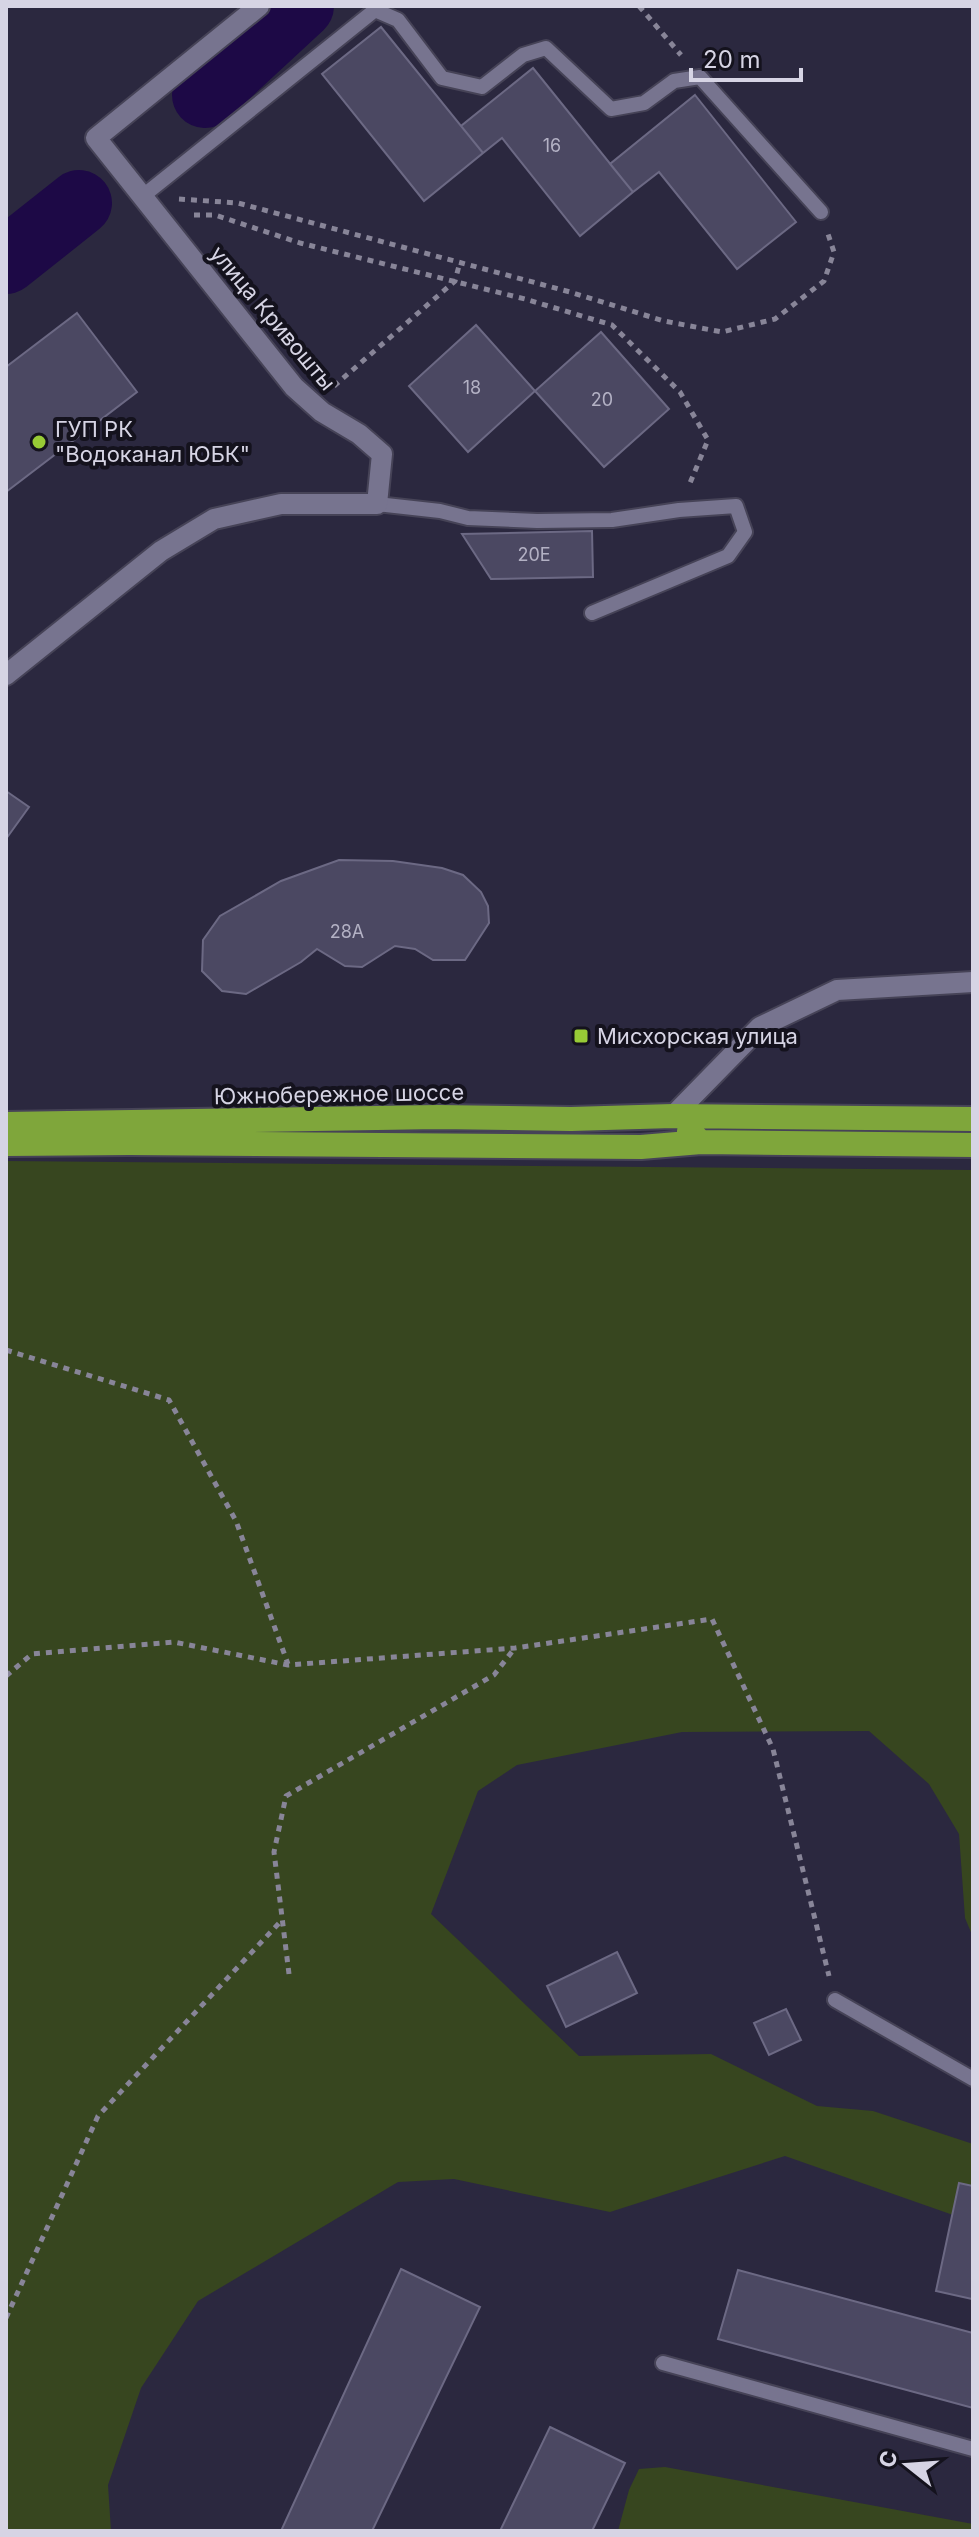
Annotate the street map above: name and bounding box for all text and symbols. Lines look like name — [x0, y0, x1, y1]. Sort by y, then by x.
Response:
scale bar — [691, 32, 801, 82]
text: 20 m — [703, 45, 761, 74]
house number: 16 — [543, 135, 561, 156]
street label: улица Кривошты — [205, 241, 341, 395]
house number: 18 — [463, 377, 481, 398]
house number: 20 — [591, 389, 613, 410]
place label: ГУП РК "Водоканал ЮБК" — [55, 416, 250, 467]
marker: ГУП РК "Водоканал ЮБК" — [30, 433, 48, 451]
house number: 20Е — [517, 544, 551, 565]
house number: 28А — [330, 921, 364, 942]
place label: Мисхорская улица — [597, 1023, 798, 1049]
marker: Мисхорская улица — [572, 1027, 590, 1045]
street label: Южнобережное шоссе — [214, 1079, 464, 1109]
north arrow — [867, 2425, 947, 2505]
text: С — [873, 2448, 903, 2471]

